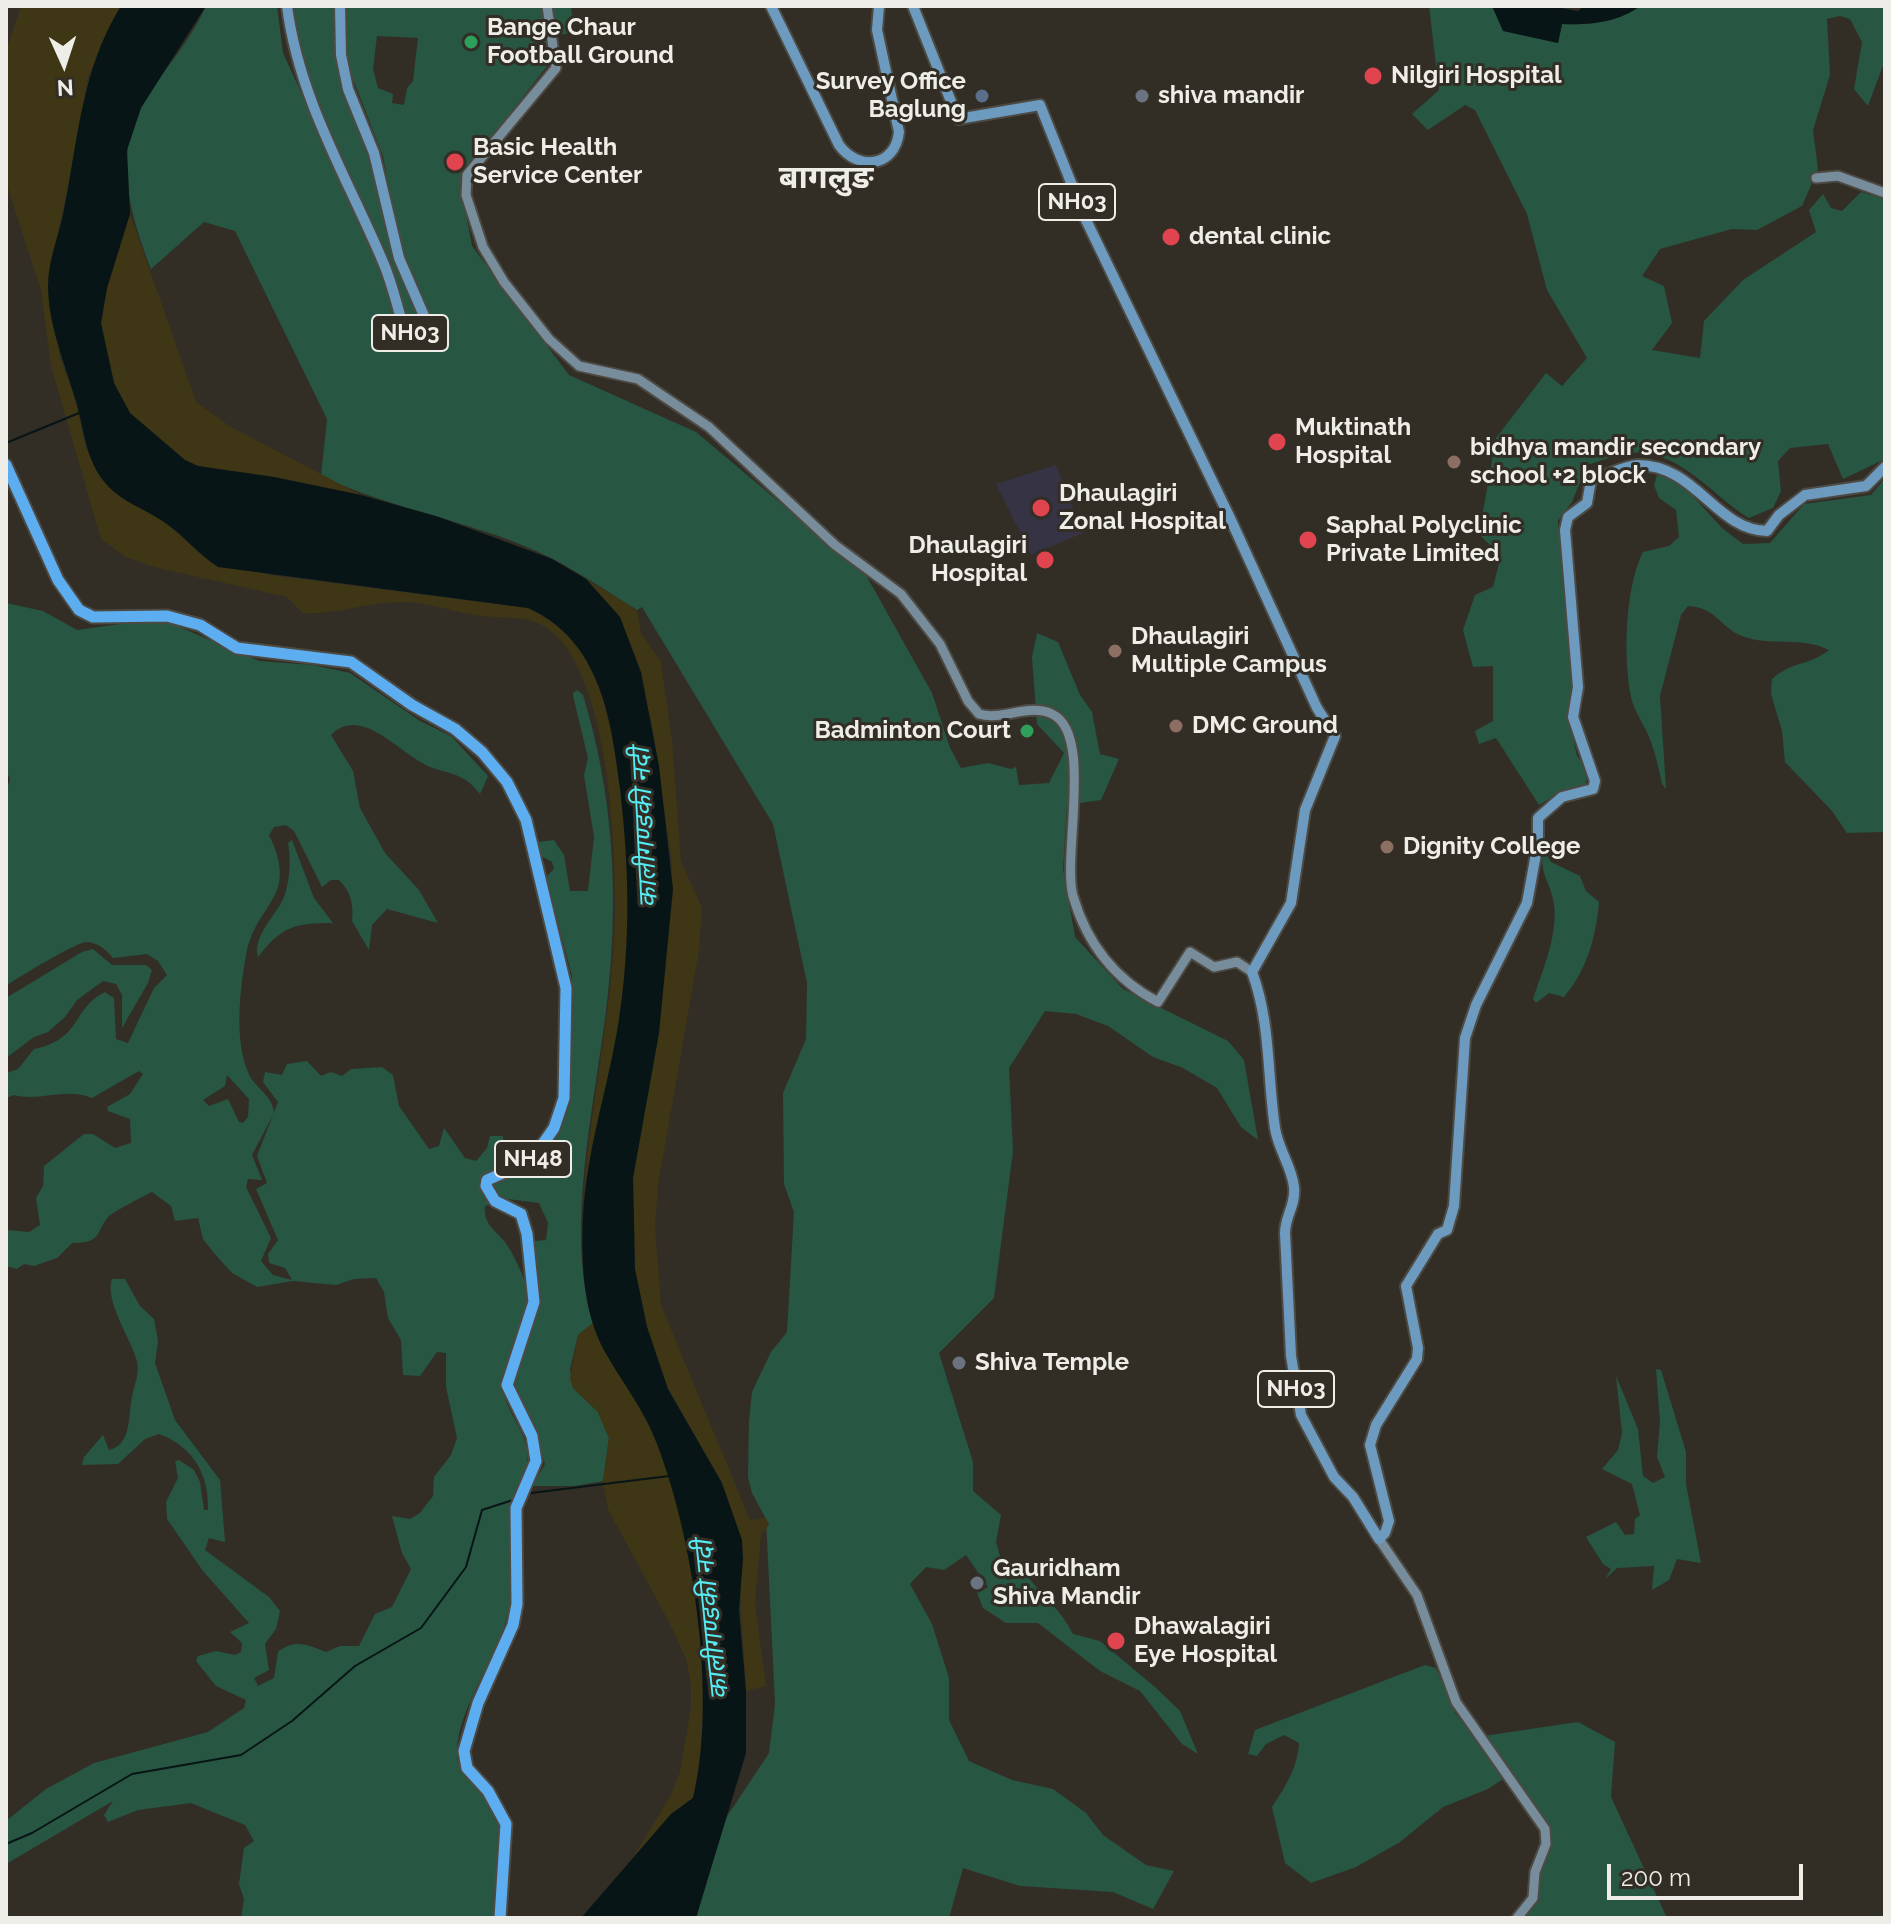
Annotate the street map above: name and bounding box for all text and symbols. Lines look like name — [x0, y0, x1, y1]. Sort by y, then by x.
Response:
place label: Bange Chaur Football Ground — [487, 14, 674, 70]
north arrow — [24, 24, 104, 104]
marker: Bange Chaur Football Ground — [462, 33, 480, 51]
place label: Nilgiri Hospital — [1391, 62, 1562, 90]
marker: Nilgiri Hospital — [1362, 65, 1384, 87]
place label: Survey Office Baglung — [816, 68, 966, 124]
text: N — [56, 75, 74, 101]
place label: shiva mandir — [1158, 82, 1304, 110]
marker: Survey Office Baglung — [973, 87, 991, 105]
marker: shiva mandir — [1133, 87, 1151, 105]
place label: Basic Health Service Center — [473, 134, 642, 190]
marker: Basic Health Service Center — [444, 151, 466, 173]
district label: बागलुङ — [779, 159, 873, 197]
road number: NH03 — [1039, 184, 1115, 220]
place label: dental clinic — [1189, 223, 1331, 251]
marker: dental clinic — [1160, 226, 1182, 248]
road number: NH03 — [372, 315, 448, 351]
place label: Muktinath Hospital — [1295, 414, 1411, 470]
marker: Muktinath Hospital — [1266, 431, 1288, 453]
place label: bidhya mandir secondary school +2 block — [1470, 434, 1761, 490]
marker: bidhya mandir secondary school +2 block — [1445, 453, 1463, 471]
place label: Dhaulagiri Zonal Hospital — [1059, 480, 1226, 536]
marker: Dhaulagiri Zonal Hospital — [1030, 497, 1052, 519]
place label: Saphal Polyclinic Private Limited — [1326, 512, 1522, 568]
marker: Saphal Polyclinic Private Limited — [1297, 529, 1319, 551]
place label: Dhaulagiri Hospital — [909, 532, 1027, 588]
marker: Dhaulagiri Hospital — [1034, 549, 1056, 571]
place label: Dhaulagiri Multiple Campus — [1131, 623, 1327, 679]
marker: Dhaulagiri Multiple Campus — [1106, 642, 1124, 660]
place label: DMC Ground — [1192, 712, 1338, 740]
place label: Badminton Court — [814, 717, 1011, 745]
marker: DMC Ground — [1167, 717, 1185, 735]
marker: Badminton Court — [1018, 722, 1036, 740]
water label: कालीगण्डकी नदी — [625, 747, 665, 909]
place label: Dignity College — [1403, 833, 1580, 861]
marker: Dignity College — [1378, 838, 1396, 856]
road number: NH48 — [495, 1141, 571, 1177]
place label: Shiva Temple — [975, 1349, 1129, 1377]
marker: Shiva Temple — [950, 1354, 968, 1372]
road number: NH03 — [1258, 1371, 1334, 1407]
water label: कालीगण्डकी नदी — [688, 1539, 736, 1701]
place label: Gauridham Shiva Mandir — [993, 1555, 1140, 1611]
marker: Gauridham Shiva Mandir — [968, 1574, 986, 1592]
place label: Dhawalagiri Eye Hospital — [1134, 1613, 1277, 1669]
marker: Dhawalagiri Eye Hospital — [1105, 1630, 1127, 1652]
scale bar — [1611, 1848, 1807, 1898]
text: 200 m — [1621, 1863, 1691, 1892]

